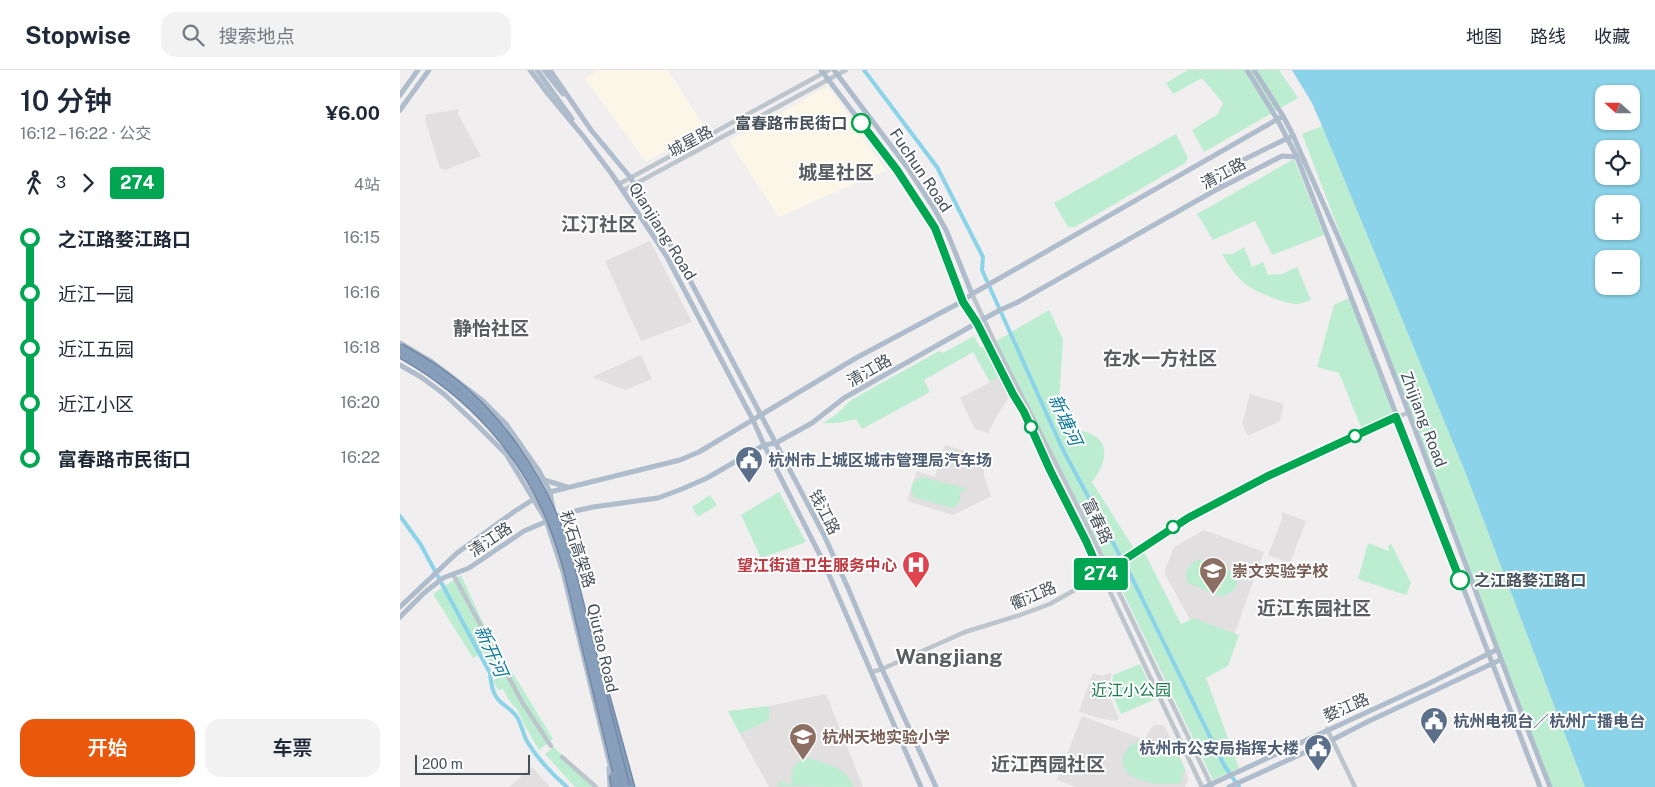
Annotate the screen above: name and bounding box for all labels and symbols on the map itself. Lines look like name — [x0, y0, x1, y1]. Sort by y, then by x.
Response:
north arrow — [1595, 85, 1640, 130]
marker: 富春路市民街口 — [851, 113, 871, 133]
place label: 富春路市民街口 — [735, 114, 847, 133]
street label: 城星路 — [665, 122, 716, 161]
street label: Fuchun Road — [886, 125, 956, 216]
street label: 清江路 — [1198, 154, 1249, 193]
district label: 城星社区 — [798, 161, 874, 183]
street label: Qianjiang Road — [625, 179, 700, 284]
district label: 江汀社区 — [561, 213, 637, 235]
district label: 静怡社区 — [453, 317, 529, 339]
district label: 在水一方社区 — [1103, 347, 1217, 369]
street label: 清江路 — [844, 350, 895, 391]
street label: Zhijiang Road — [1397, 369, 1451, 470]
water label: 新塘河 — [1045, 391, 1088, 451]
unlabelled marker — [1024, 420, 1038, 434]
unlabelled marker — [1348, 429, 1362, 443]
public building icon: 杭州市上城区城市管理局汽车场 — [734, 445, 764, 484]
place label: 杭州市上城区城市管理局汽车场 — [768, 451, 992, 470]
street label: 钱江路 — [805, 487, 844, 538]
street label: 富春路 — [1078, 495, 1117, 547]
street label: 秋石高架路 — [556, 508, 599, 590]
street label: 清江路 — [465, 518, 515, 561]
unlabelled marker — [1166, 520, 1180, 534]
hospital icon: 望江街道卫生服务中心 — [901, 550, 931, 589]
place label: 望江街道卫生服务中心 — [737, 556, 897, 575]
school or university icon: 崇文实验学校 — [1198, 556, 1228, 595]
line badge: 274 — [1072, 558, 1130, 590]
place label: 崇文实验学校 — [1232, 562, 1329, 581]
marker: 之江路婺江路口 — [1450, 570, 1470, 590]
place label: 之江路婺江路口 — [1474, 571, 1586, 590]
street label: 衢江路 — [1007, 577, 1059, 614]
district label: 近江东园社区 — [1257, 597, 1371, 619]
street label: Qiutao Road — [583, 602, 622, 695]
water label: 新开河 — [471, 622, 513, 682]
district label: Wangjiang — [896, 644, 1002, 669]
park label: 近江小公园 — [1091, 681, 1171, 700]
street label: 婺江路 — [1320, 689, 1372, 726]
public building icon: 杭州电视台／杭州广播电台 — [1419, 706, 1449, 745]
place label: 杭州电视台／杭州广播电台 — [1453, 712, 1645, 731]
school or university icon: 杭州天地实验小学 — [788, 722, 818, 761]
place label: 杭州天地实验小学 — [822, 728, 950, 747]
public building icon: 杭州市公安局指挥大楼 — [1303, 733, 1333, 772]
place label: 杭州市公安局指挥大楼 — [1139, 739, 1299, 758]
scale bar — [415, 752, 530, 775]
district label: 近江西园社区 — [991, 753, 1105, 775]

